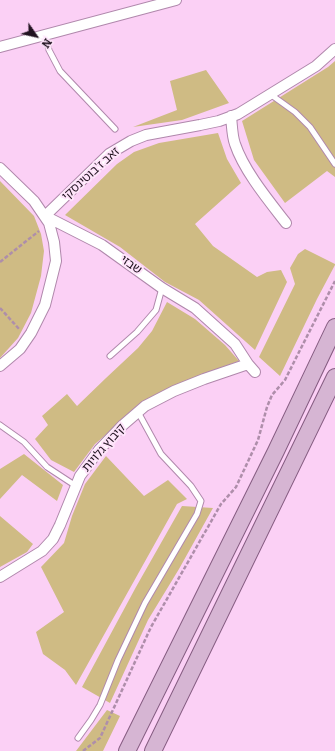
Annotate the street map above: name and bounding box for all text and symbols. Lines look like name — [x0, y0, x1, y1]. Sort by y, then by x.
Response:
north arrow — [16, 16, 56, 56]
text: N — [39, 36, 54, 50]
street label: זאב ז'בוטינסקי — [59, 144, 123, 204]
street label: שבזי — [118, 253, 144, 277]
street label: קיבוץ גלויות — [79, 421, 129, 475]

